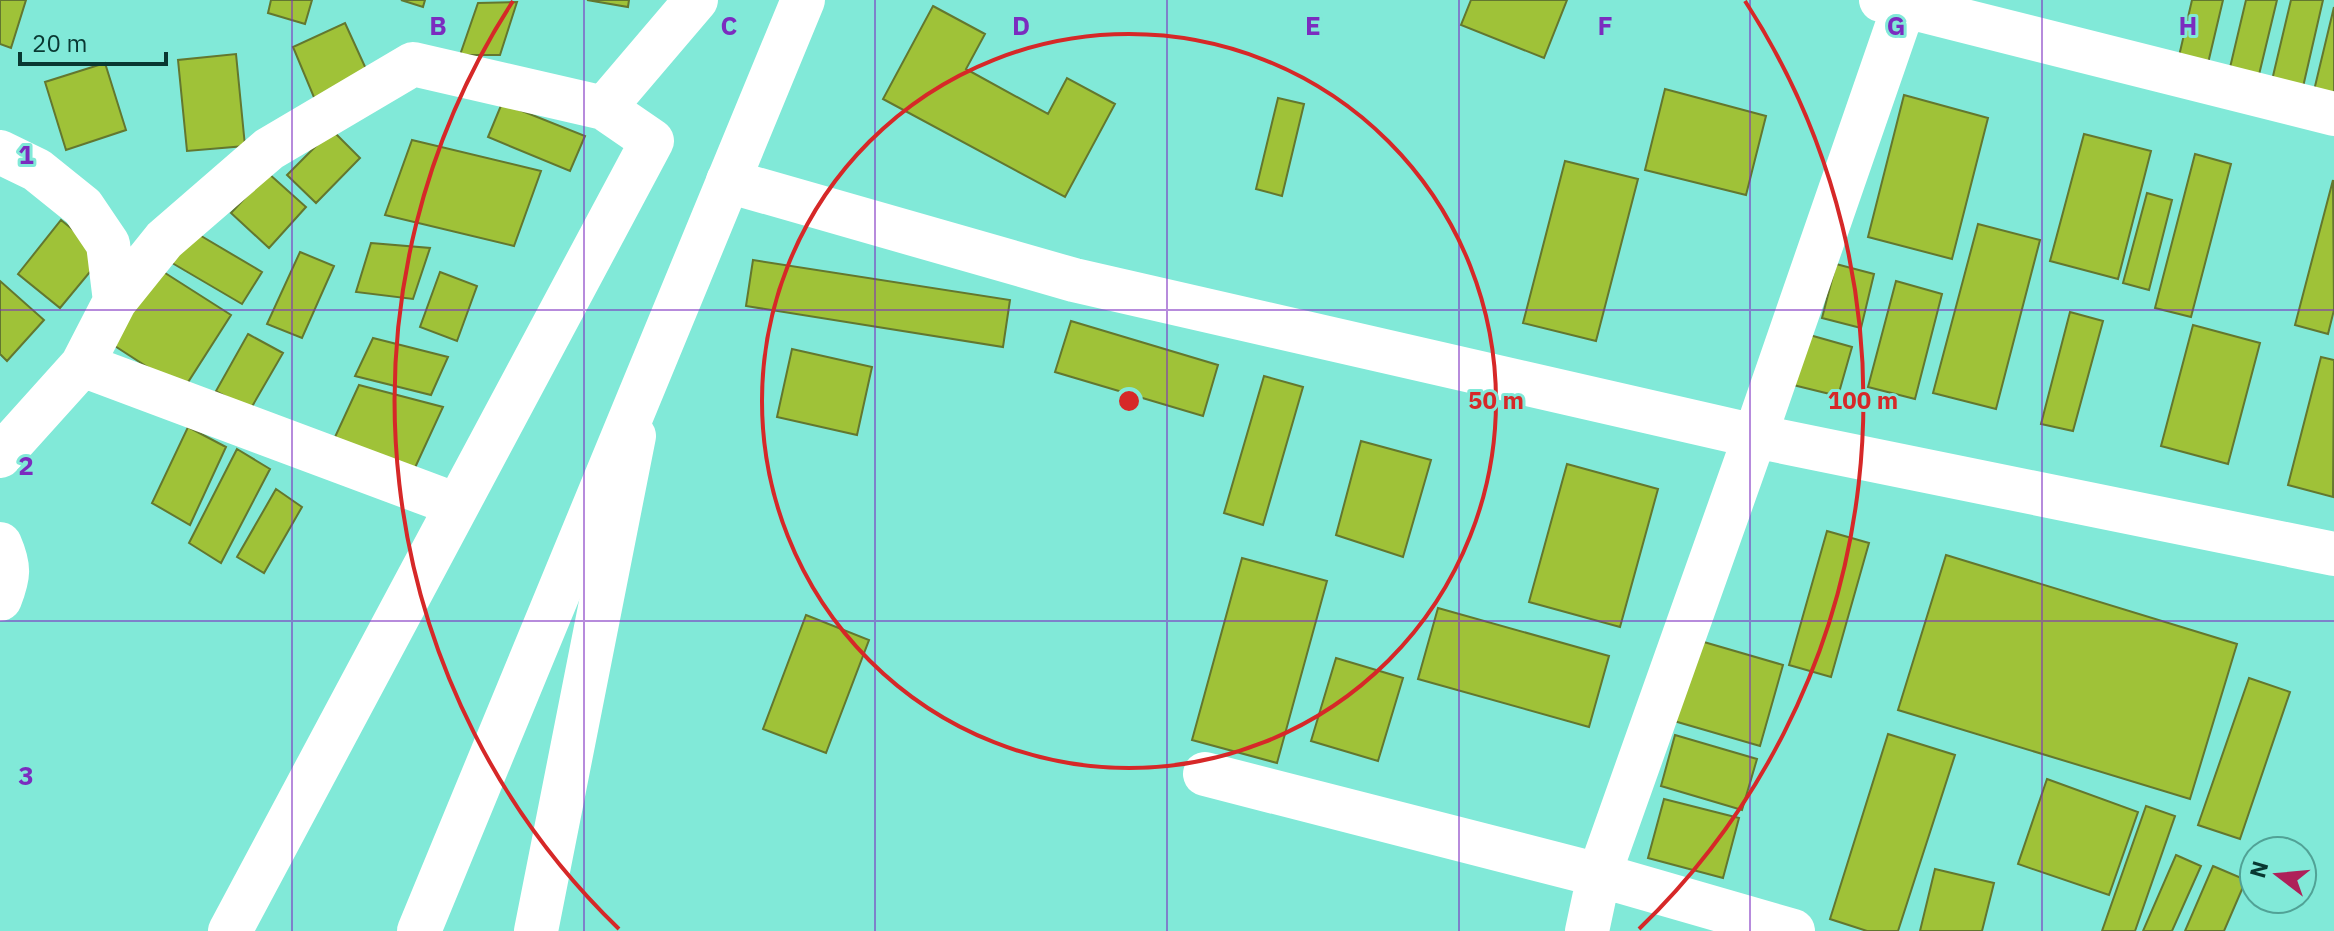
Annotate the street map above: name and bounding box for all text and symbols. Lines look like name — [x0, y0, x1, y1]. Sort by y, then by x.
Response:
text: B — [429, 8, 447, 42]
text: C — [721, 8, 738, 42]
text: D — [1012, 8, 1030, 42]
text: E — [1305, 8, 1321, 42]
text: F — [1597, 8, 1613, 42]
text: G — [1887, 8, 1905, 42]
text: H — [2179, 8, 2197, 42]
scale bar — [20, 16, 166, 66]
text: 20 m — [32, 27, 87, 59]
text: 1 — [18, 137, 34, 171]
text: 50 m — [1468, 384, 1524, 416]
text: 100 m — [1828, 384, 1898, 416]
centre of rings — [1115, 387, 1143, 415]
text: 2 — [18, 448, 34, 482]
text: 3 — [18, 758, 34, 792]
north arrow — [2238, 835, 2318, 915]
text: N — [2242, 858, 2274, 881]

